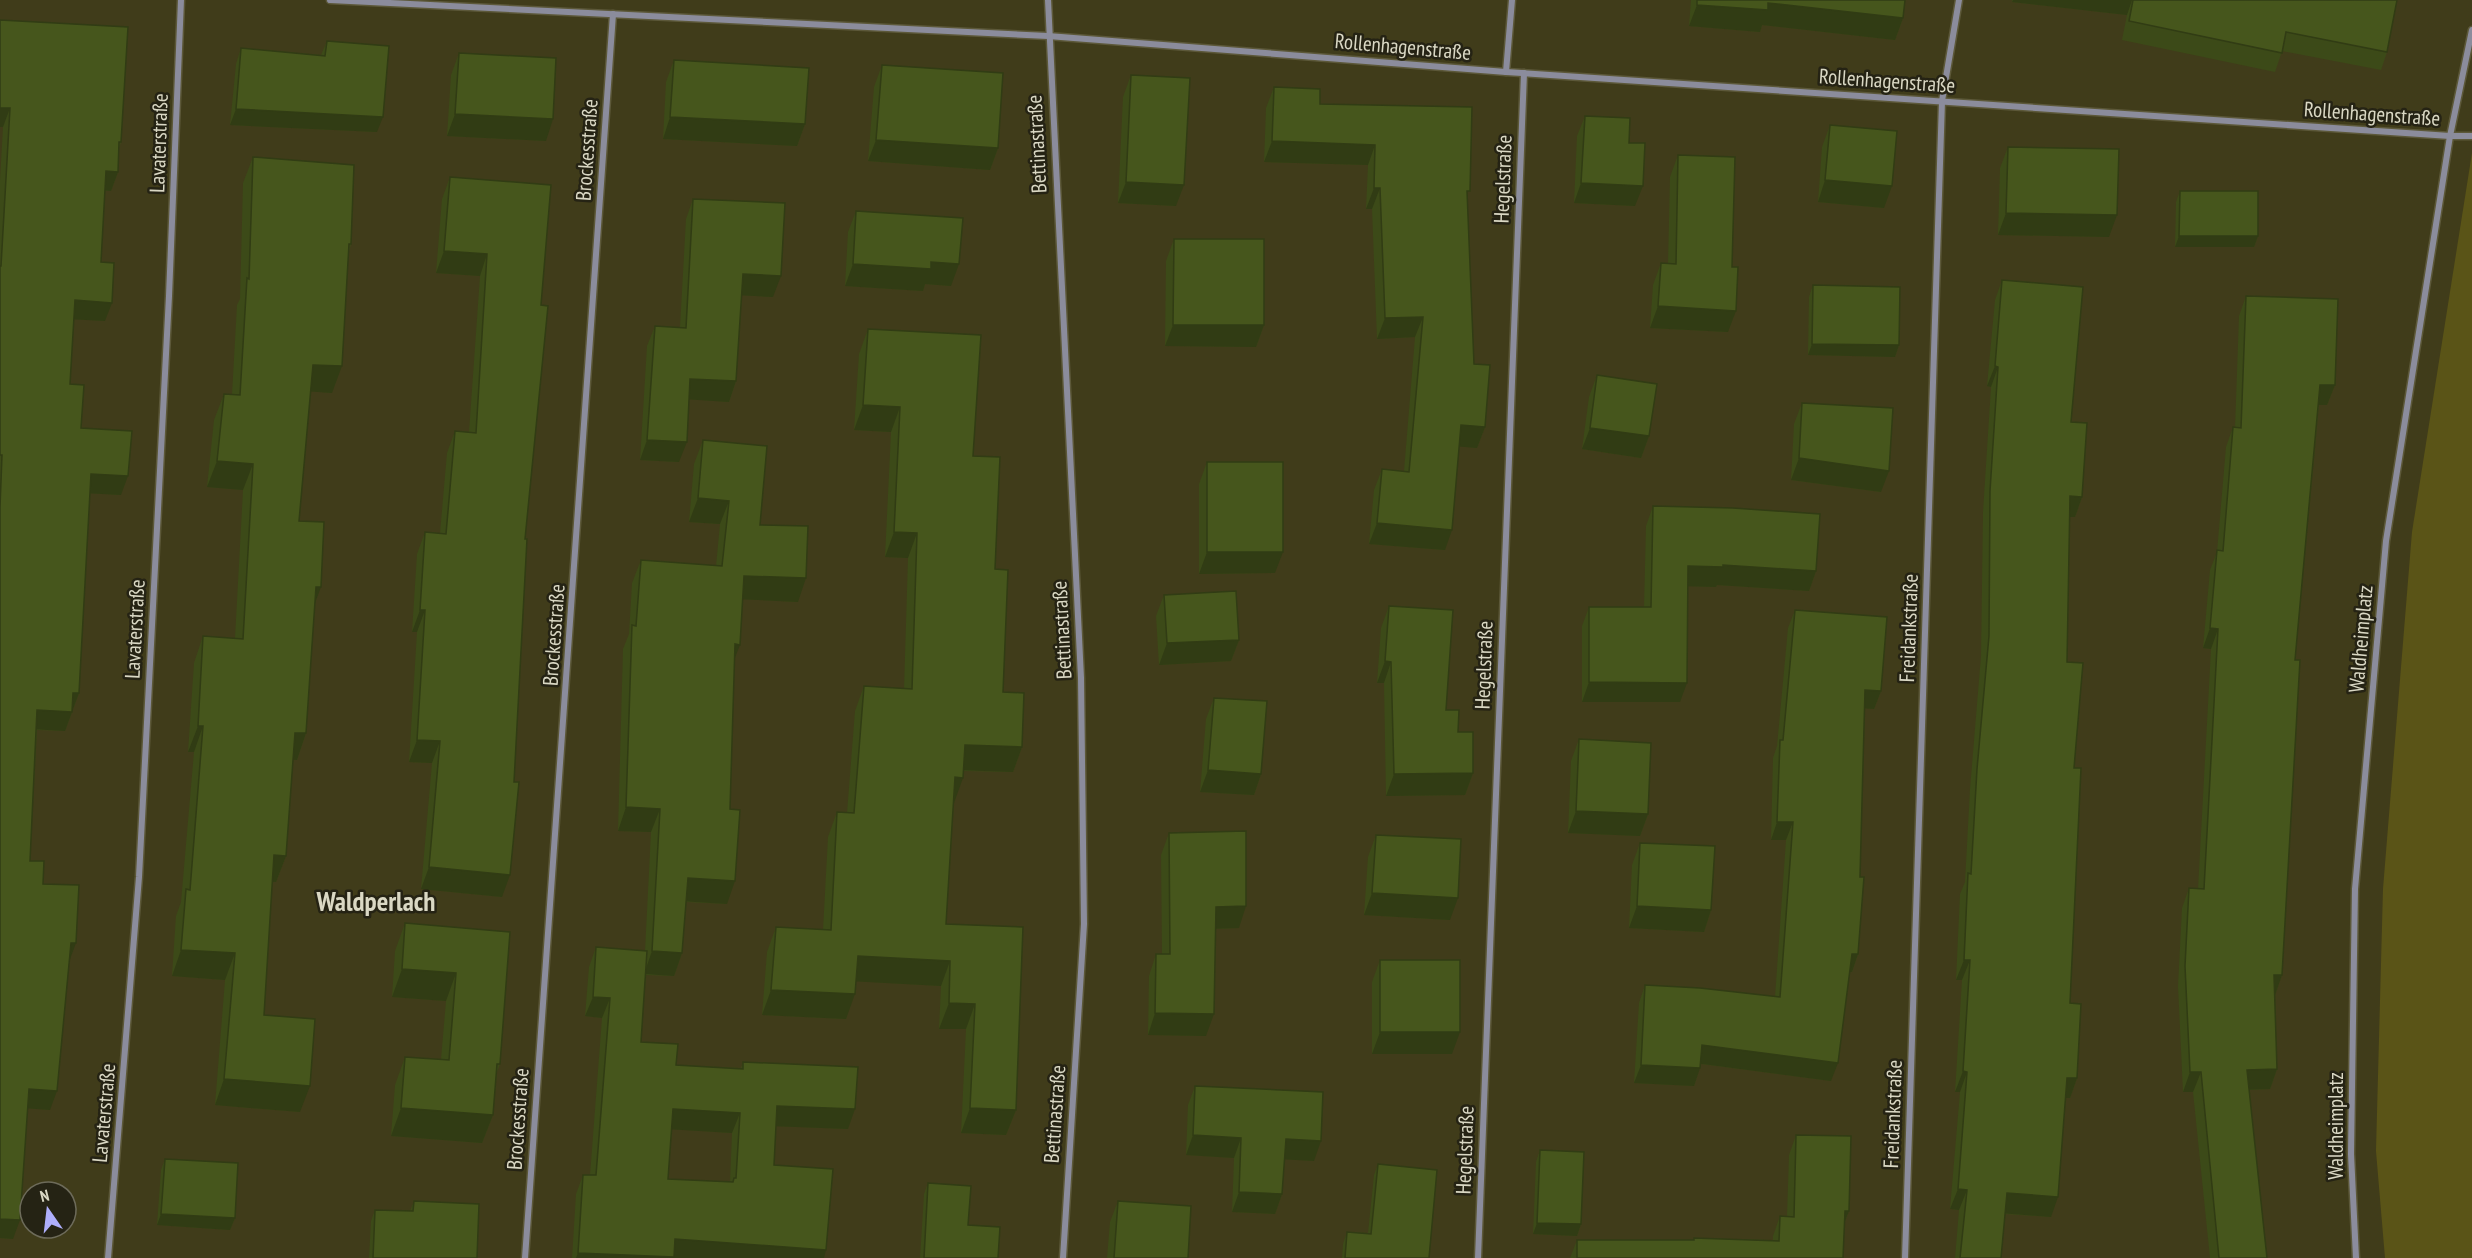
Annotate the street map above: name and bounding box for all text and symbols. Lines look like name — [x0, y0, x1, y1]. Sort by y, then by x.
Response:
street label: Rollenhagenstraße — [1334, 27, 1472, 66]
street label: Rollenhagenstraße — [1818, 62, 1956, 99]
street label: Lavaterstraße — [143, 93, 174, 193]
street label: Bettinastraße — [1020, 94, 1053, 194]
street label: Rollenhagenstraße — [2303, 95, 2441, 132]
street label: Brockesstraße — [569, 98, 604, 202]
street label: Hegelstraße — [1487, 134, 1518, 224]
street label: Freidankstraße — [1893, 573, 1924, 683]
street label: Lavaterstraße — [118, 579, 151, 679]
street label: Bettinastraße — [1045, 580, 1078, 680]
street label: Brockesstraße — [536, 583, 571, 687]
street label: Waldheimplatz — [2342, 584, 2379, 694]
street label: Hegelstraße — [1468, 620, 1499, 710]
district label: Waldperlach — [316, 884, 435, 918]
street label: Freidankstraße — [1877, 1059, 1908, 1169]
street label: Lavaterstraße — [86, 1062, 121, 1164]
street label: Bettinastraße — [1038, 1064, 1071, 1164]
street label: Brockesstraße — [500, 1067, 535, 1171]
street label: Waldheimplatz — [2322, 1072, 2349, 1180]
street label: Hegelstraße — [1449, 1105, 1480, 1195]
north arrow — [18, 1180, 78, 1240]
text: N — [38, 1185, 51, 1206]

